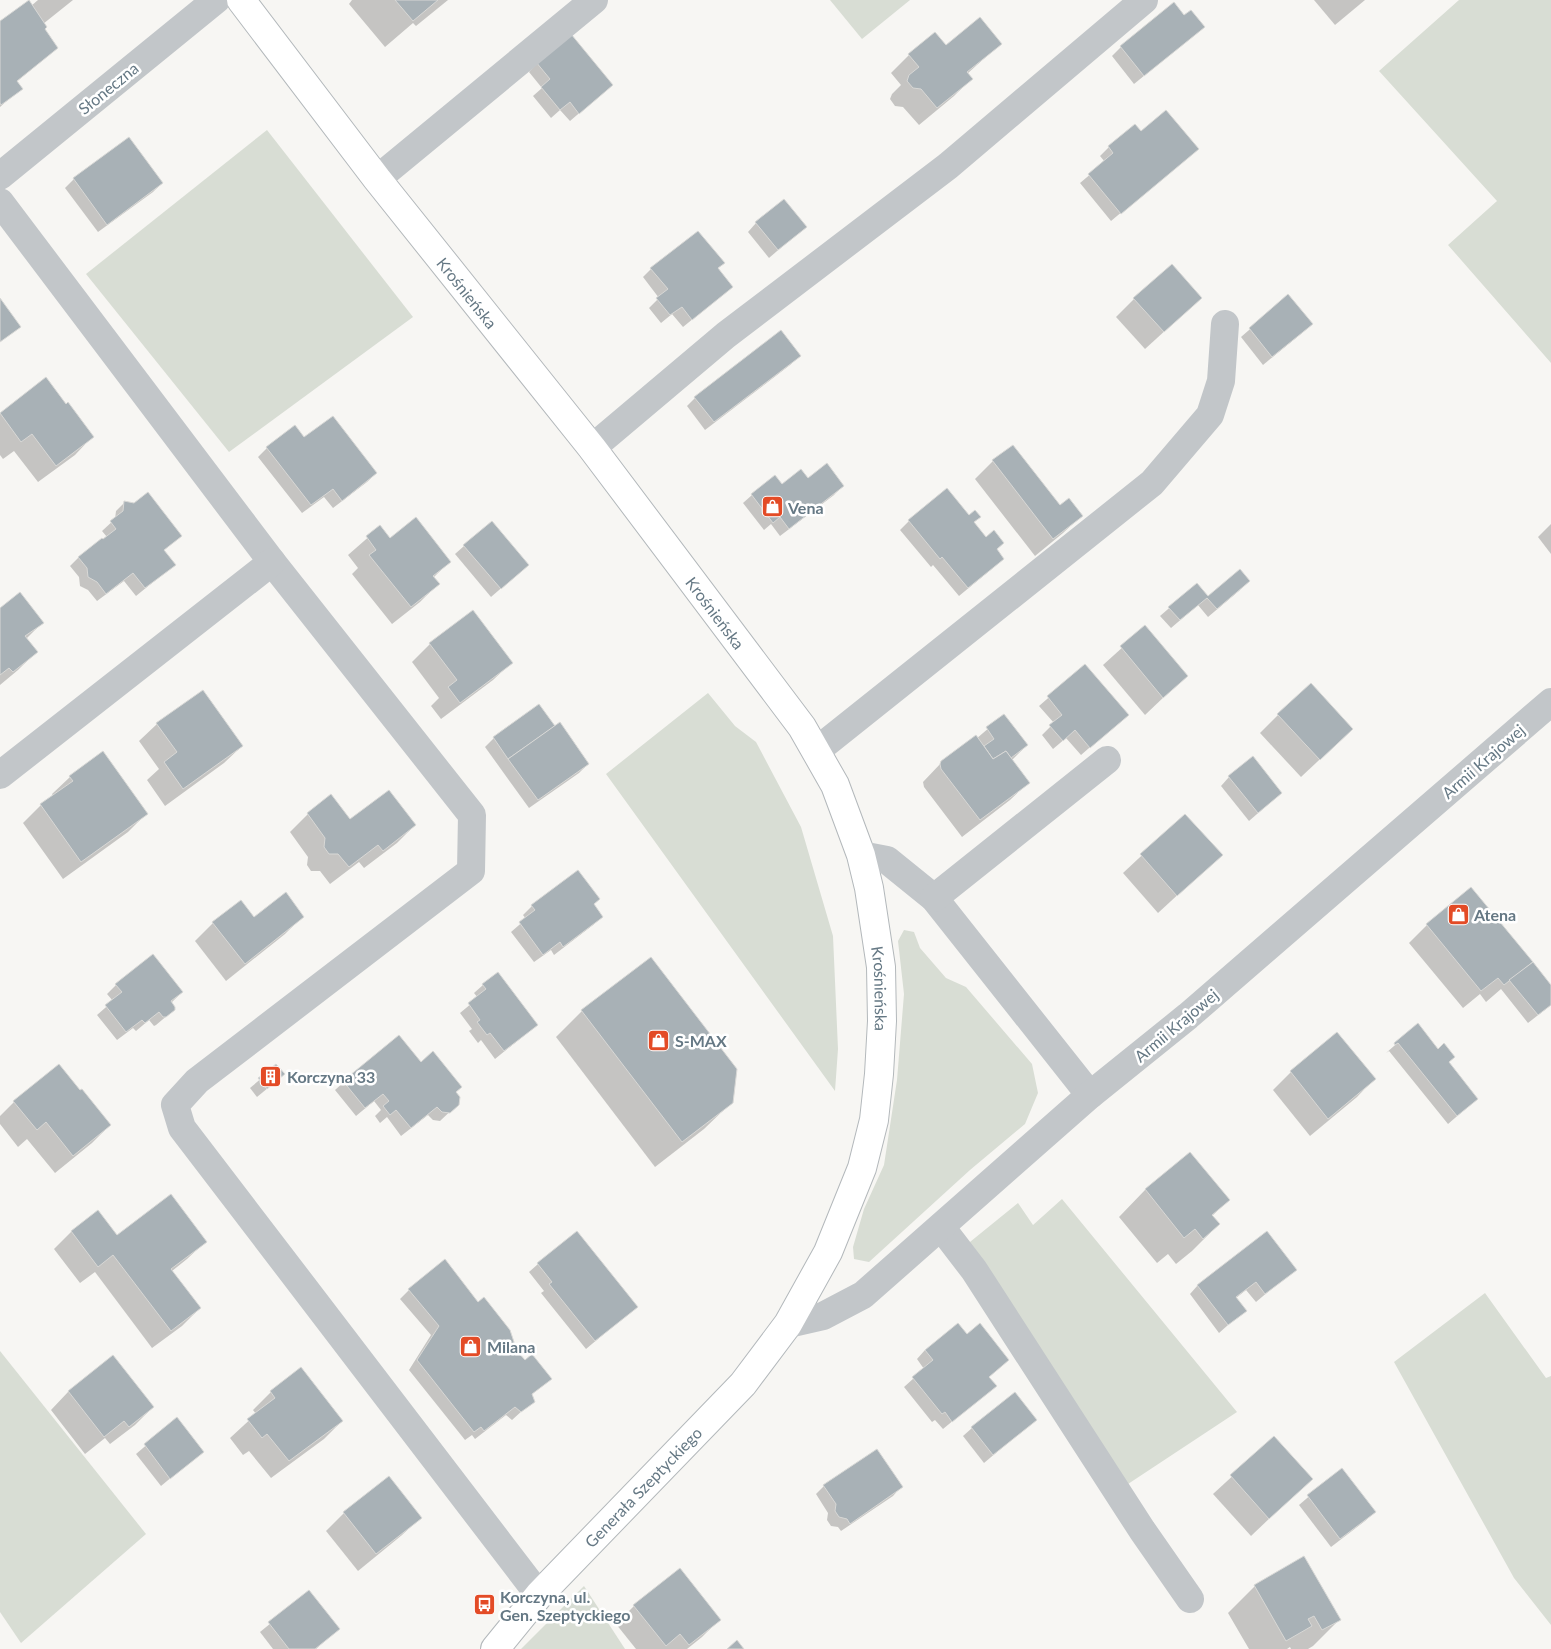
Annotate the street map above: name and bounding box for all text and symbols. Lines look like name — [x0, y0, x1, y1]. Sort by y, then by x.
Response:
street label: Słoneczna — [74, 58, 142, 118]
street label: Krośnieńska — [434, 253, 502, 332]
shop icon: Vena — [760, 495, 784, 519]
place label: Vena — [787, 498, 824, 517]
street label: Krośnieńska — [683, 573, 749, 652]
street label: Armii Krajowej — [1438, 720, 1528, 802]
shop icon: Atena — [1446, 902, 1470, 926]
place label: Atena — [1473, 905, 1516, 924]
street label: Krośnieńska — [868, 945, 892, 1032]
street label: Armii Krajowej — [1130, 985, 1222, 1065]
shop icon: S-MAX — [647, 1028, 671, 1052]
place label: S-MAX — [675, 1031, 727, 1050]
building icon: Korczyna 33 — [259, 1064, 283, 1088]
place label: Korczyna 33 — [287, 1067, 375, 1086]
shop icon: Milana — [459, 1334, 483, 1358]
place label: Milana — [487, 1337, 535, 1356]
street label: Generała Szeptyckiego — [581, 1423, 705, 1551]
place label: Korczyna, ul. Gen. Szeptyckiego — [500, 1587, 631, 1624]
bus stop icon: Korczyna, ul. Gen. Szeptyckiego — [472, 1593, 496, 1617]

